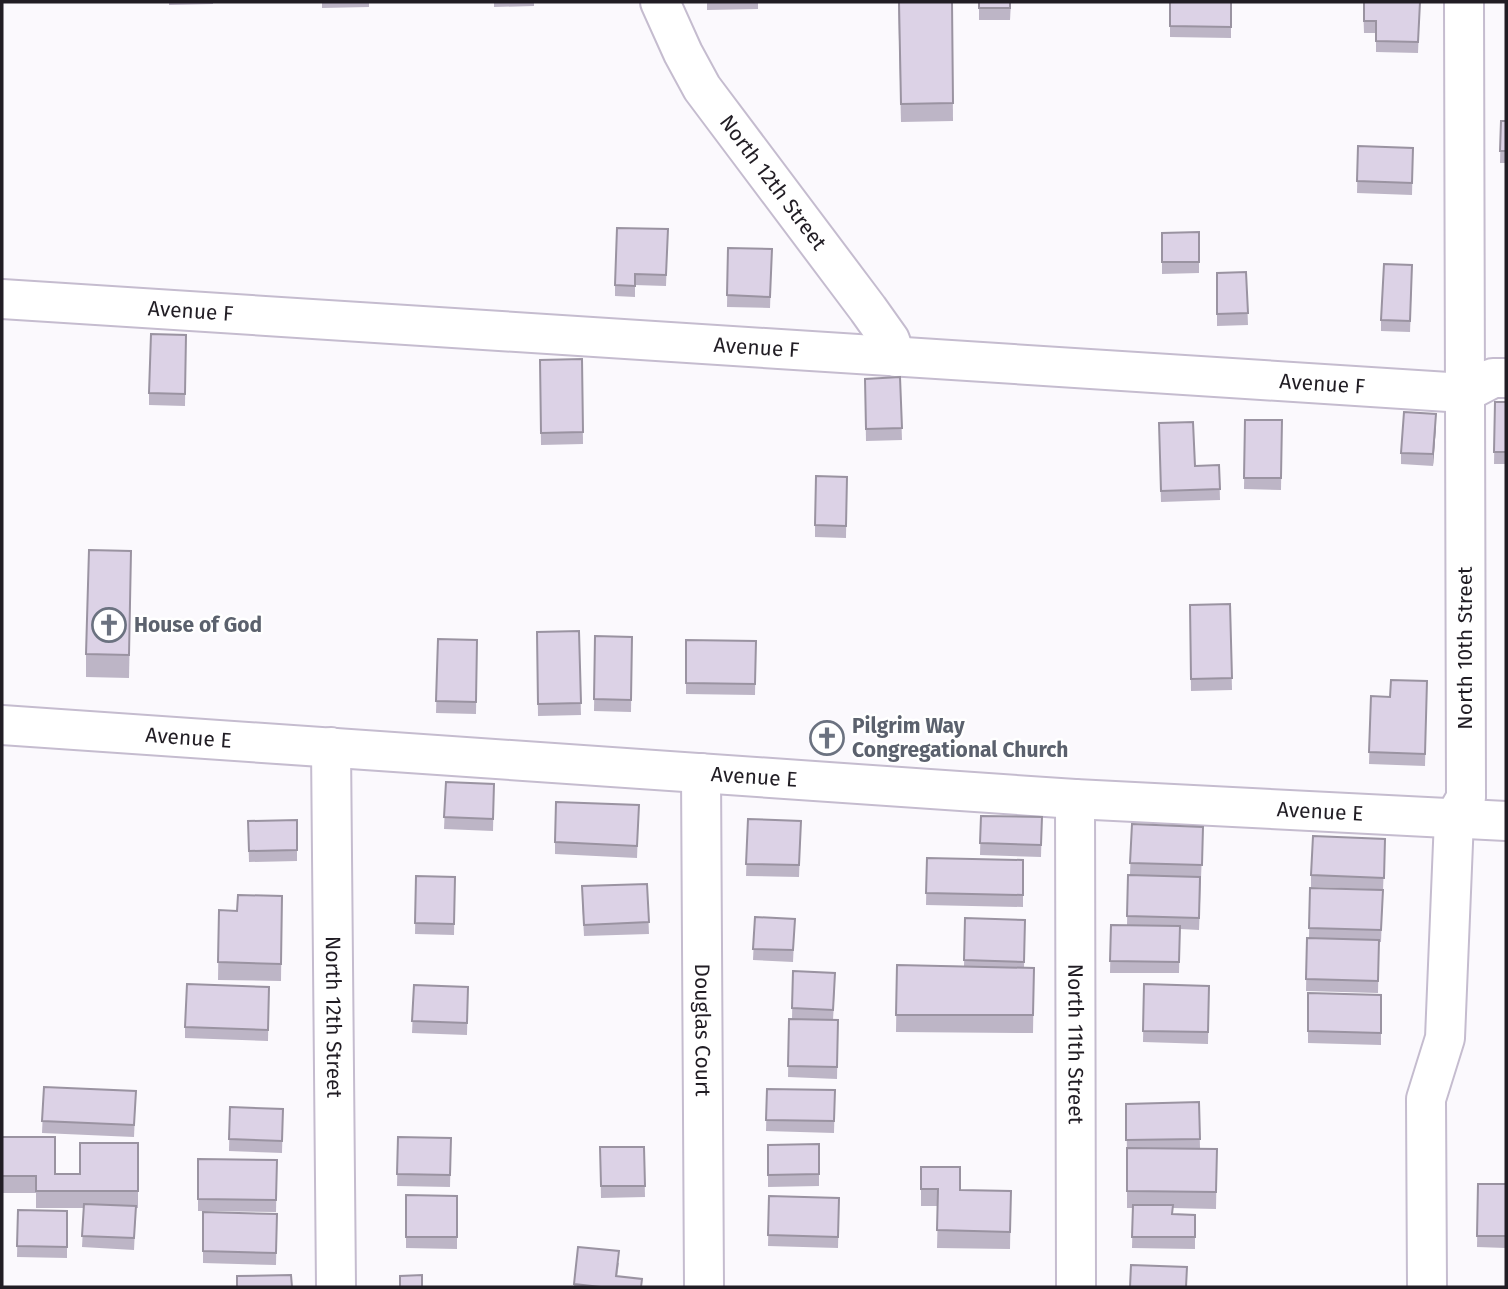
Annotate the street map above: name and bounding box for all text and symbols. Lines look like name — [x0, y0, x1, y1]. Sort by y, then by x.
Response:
street label: North 12th Street — [714, 110, 832, 256]
street label: Avenue F — [147, 295, 234, 327]
street label: Avenue F — [713, 332, 800, 363]
street label: Avenue F — [1279, 368, 1366, 400]
street label: North 10th Street — [1452, 566, 1478, 730]
church icon: House of God — [90, 606, 128, 644]
place label: House of God — [134, 612, 262, 638]
place label: Pilgrim Way Congregational Church — [852, 713, 1068, 763]
church icon: Pilgrim Way Congregational Church — [808, 719, 846, 757]
street label: Avenue E — [144, 722, 233, 754]
street label: Avenue E — [710, 761, 798, 793]
street label: Avenue E — [1276, 796, 1364, 827]
street label: North 12th Street — [320, 936, 347, 1099]
street label: Douglas Court — [689, 963, 716, 1097]
street label: North 11th Street — [1062, 964, 1089, 1125]

